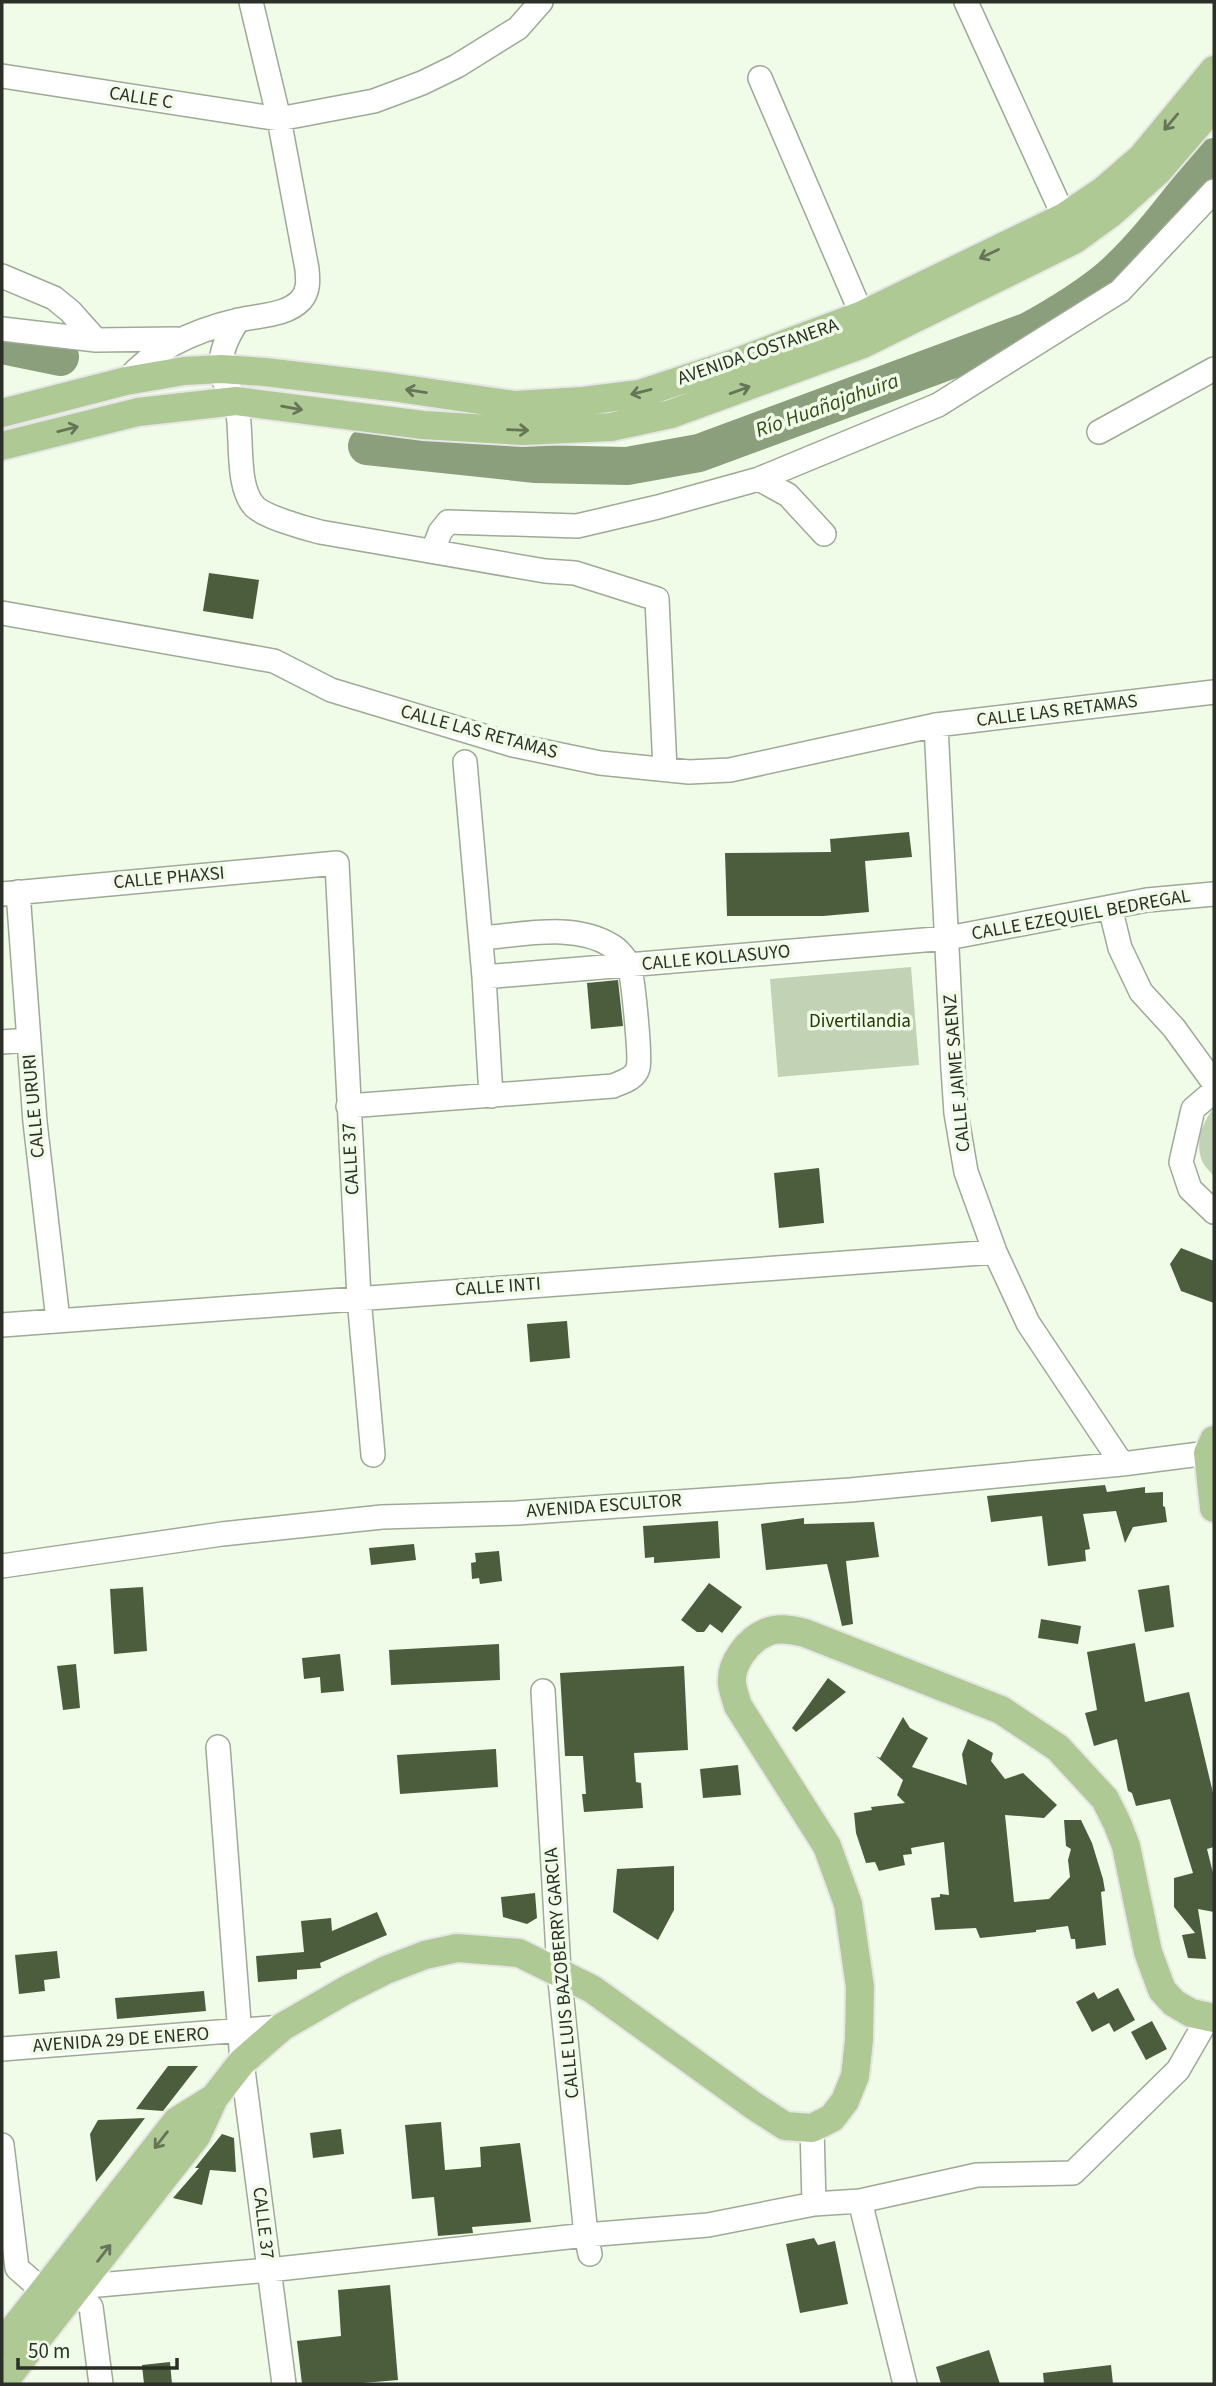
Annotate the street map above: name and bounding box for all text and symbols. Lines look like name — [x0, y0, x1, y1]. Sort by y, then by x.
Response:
street label: CALLE C — [107, 80, 175, 116]
one-way arrow — [1163, 113, 1179, 131]
one-way arrow — [979, 247, 1000, 261]
street label: AVENIDA COSTANERA — [674, 312, 843, 392]
water label: Río Huañajahuira — [751, 365, 903, 445]
one-way arrow — [729, 383, 751, 395]
one-way arrow — [405, 384, 428, 397]
one-way arrow — [631, 386, 653, 399]
one-way arrow — [280, 402, 303, 415]
one-way arrow — [56, 422, 78, 435]
one-way arrow — [506, 423, 529, 437]
street label: CALLE LAS RETAMAS — [975, 688, 1139, 734]
street label: CALLE LAS RETAMAS — [397, 698, 561, 766]
street label: CALLE PHAXSI — [112, 860, 226, 896]
street label: CALLE EZEQUIEL BEDREGAL — [970, 882, 1192, 948]
street label: CALLE KOLLASUYO — [641, 938, 791, 978]
street label: CALLE JAIME SAENZ — [937, 993, 977, 1153]
park label: Divertilandia — [809, 1008, 911, 1035]
street label: CALLE URURI — [16, 1053, 52, 1159]
street label: CALLE 37 — [336, 1122, 366, 1196]
street label: CALLE INTI — [454, 1271, 542, 1303]
street label: AVENIDA ESCULTOR — [525, 1487, 683, 1525]
street label: CALLE LUIS BAZOBERRY GARCIA — [538, 1846, 586, 2100]
street label: AVENIDA 29 DE ENERO — [32, 2020, 210, 2060]
one-way arrow — [154, 2130, 169, 2149]
street label: CALLE 37 — [245, 2185, 281, 2261]
one-way arrow — [96, 2244, 112, 2262]
scale bar — [18, 2326, 177, 2370]
text: 50 m — [28, 2336, 70, 2366]

